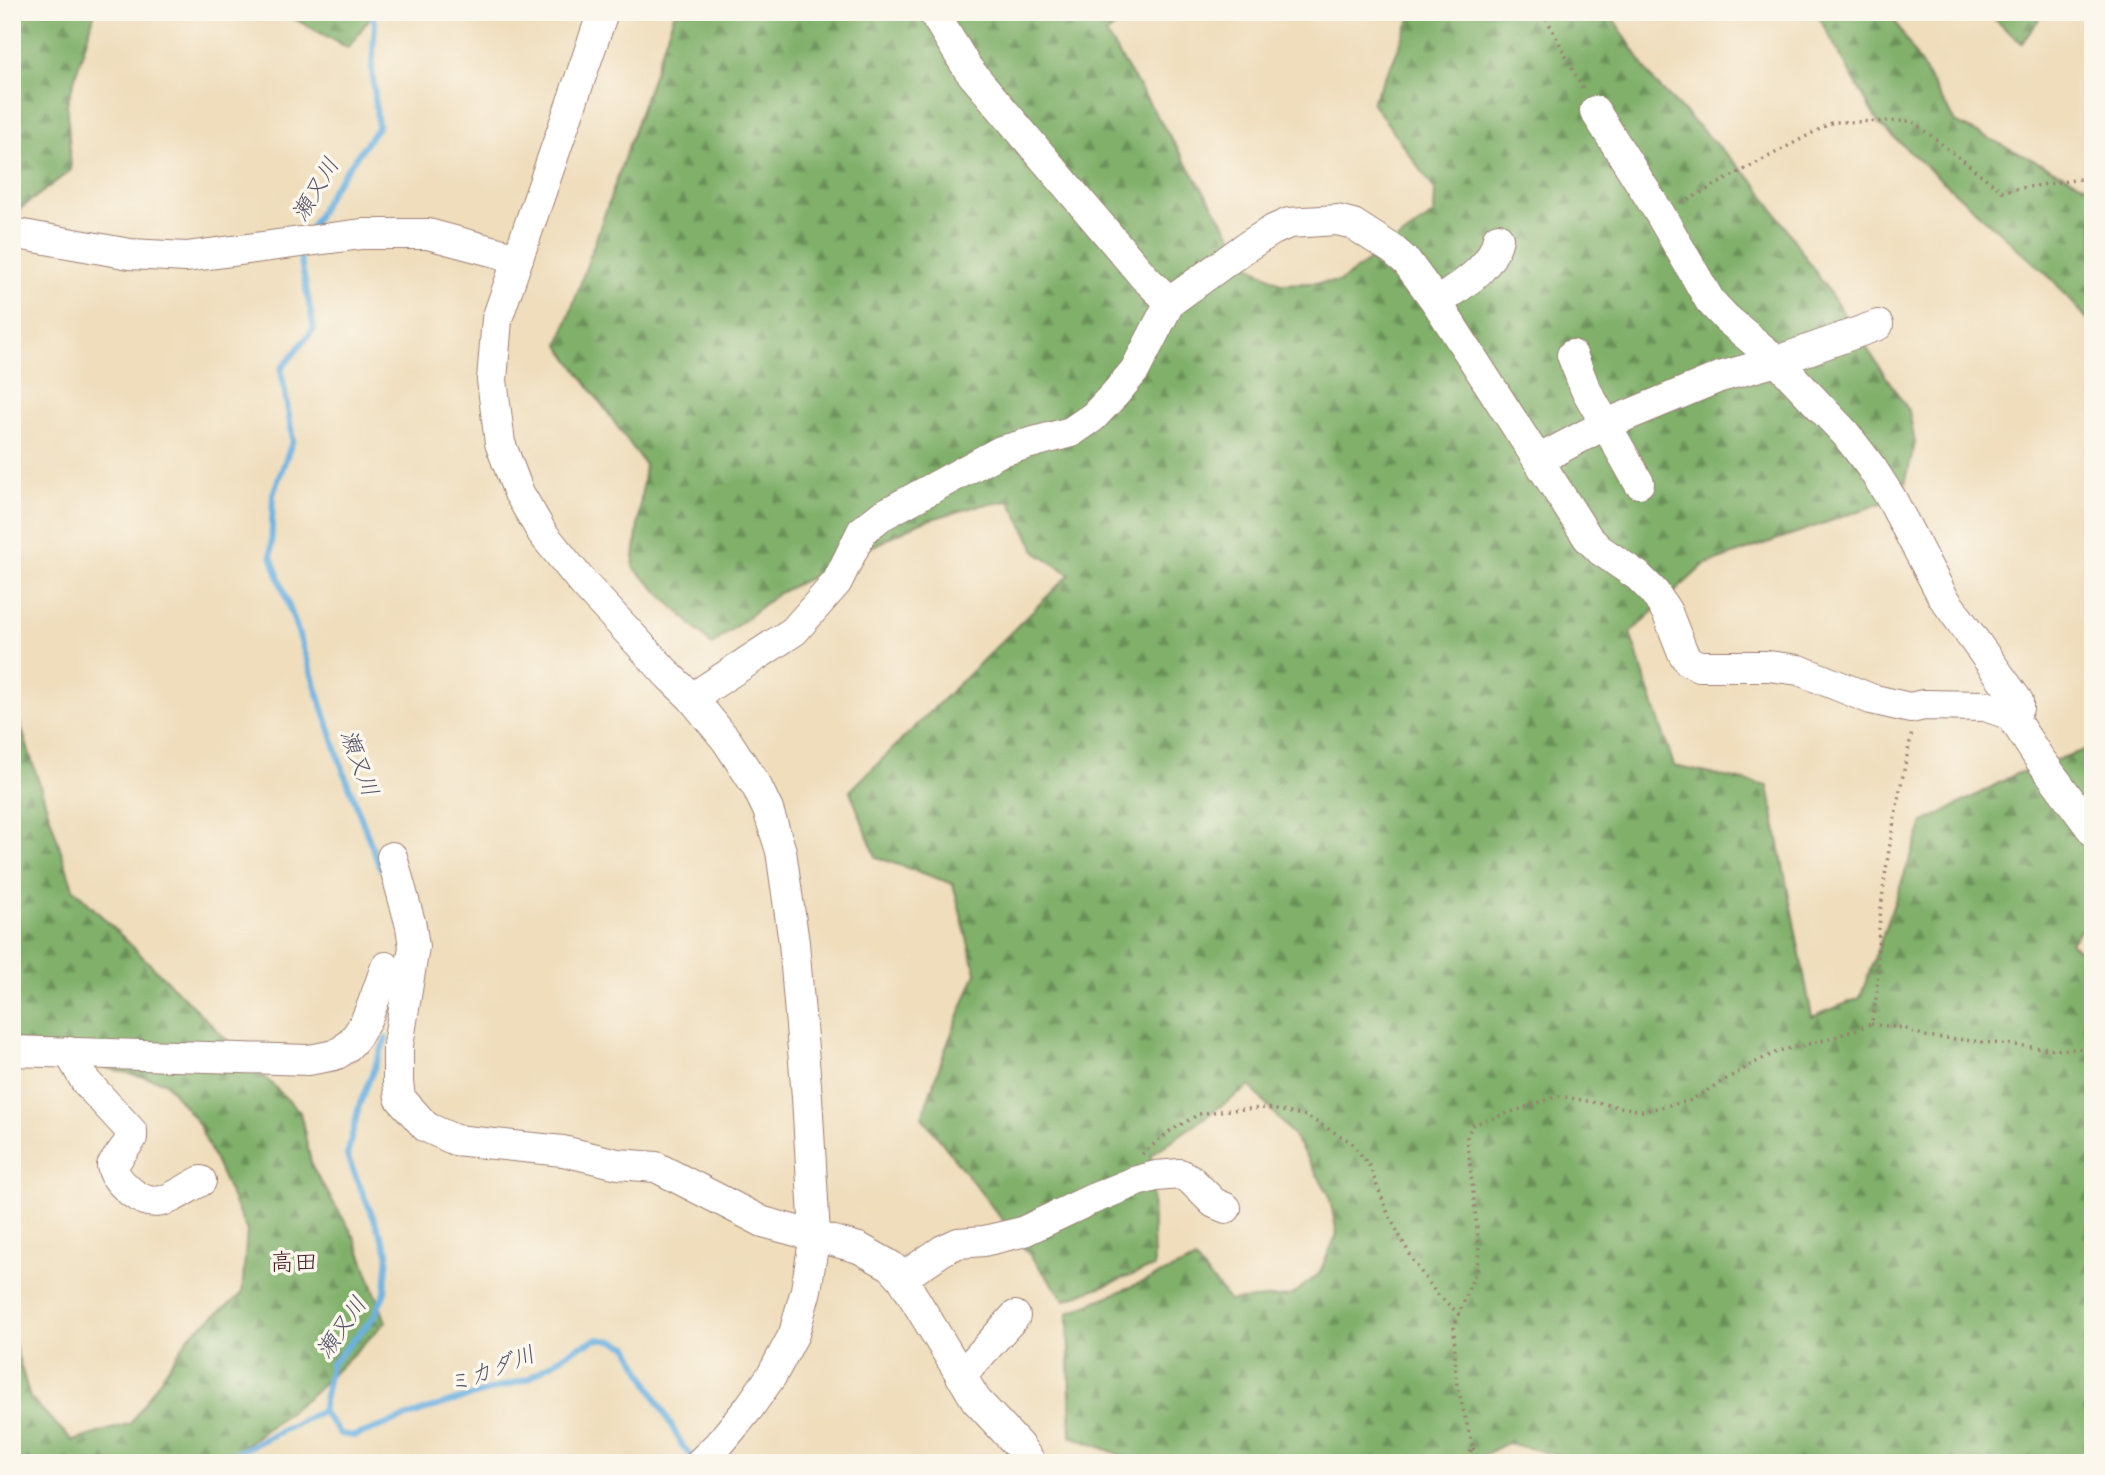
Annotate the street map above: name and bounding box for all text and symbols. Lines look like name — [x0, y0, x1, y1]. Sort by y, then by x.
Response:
water label: 瀬又川 — [286, 153, 347, 227]
water label: 瀬又川 — [332, 726, 384, 801]
district label: 高田 — [270, 1248, 318, 1279]
water label: 瀬又川 — [311, 1291, 375, 1365]
water label: ミカダ川 — [443, 1340, 540, 1401]

